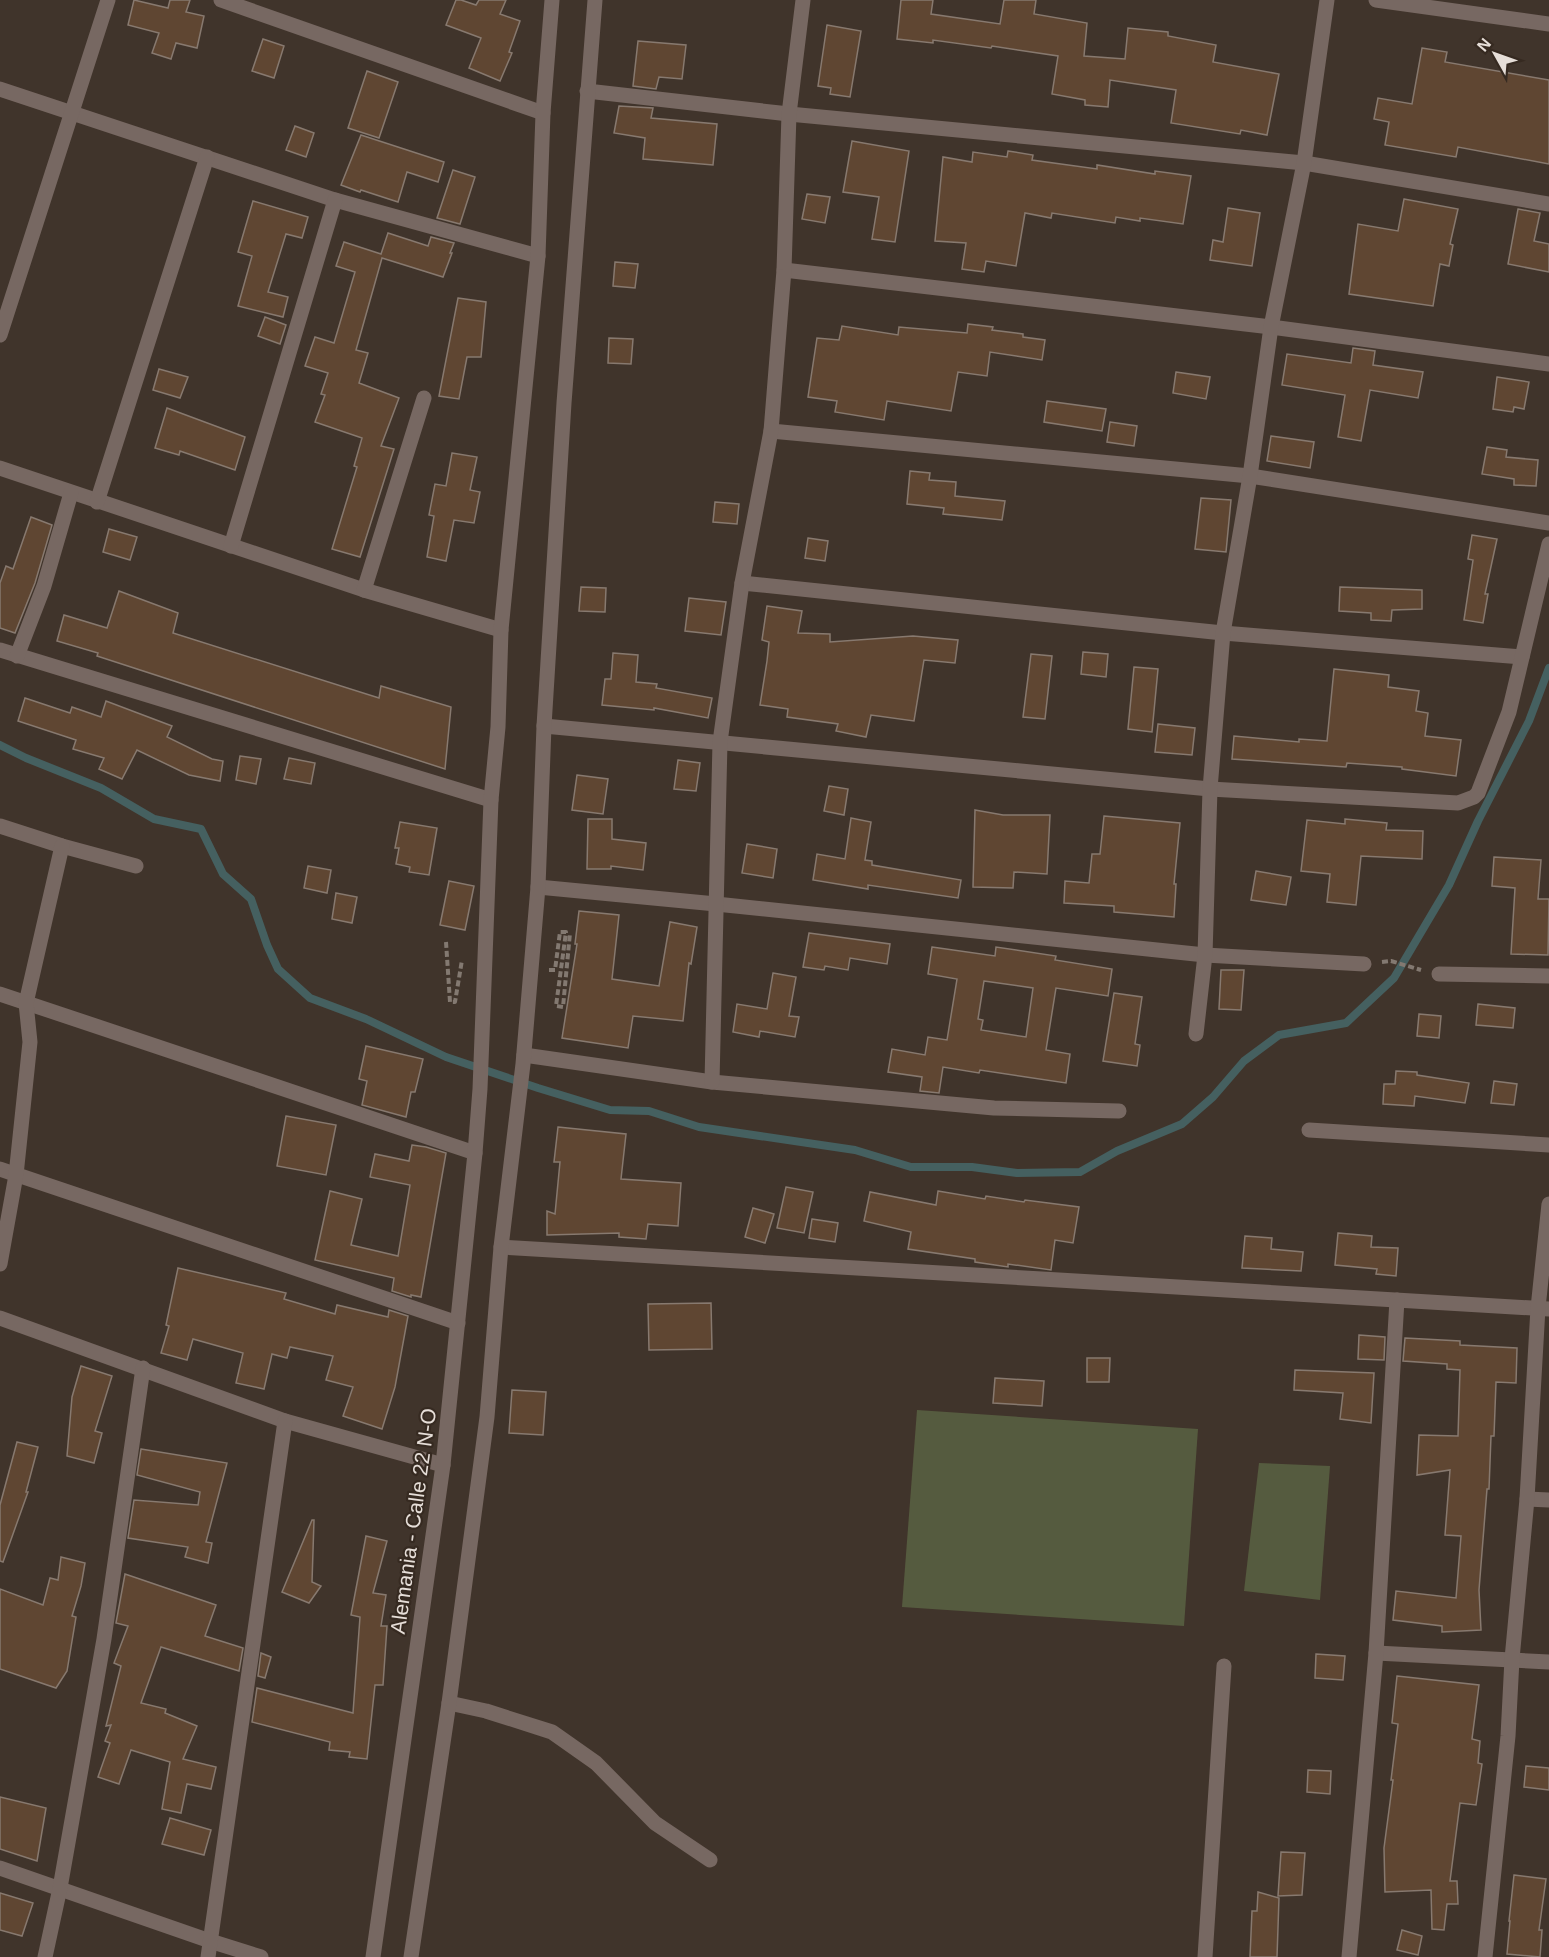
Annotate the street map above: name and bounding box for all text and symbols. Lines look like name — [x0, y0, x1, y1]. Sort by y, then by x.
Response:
north arrow — [1465, 24, 1525, 84]
text: N — [1474, 35, 1494, 55]
street label: Alemania - Calle 22 N-O — [386, 1407, 440, 1635]

